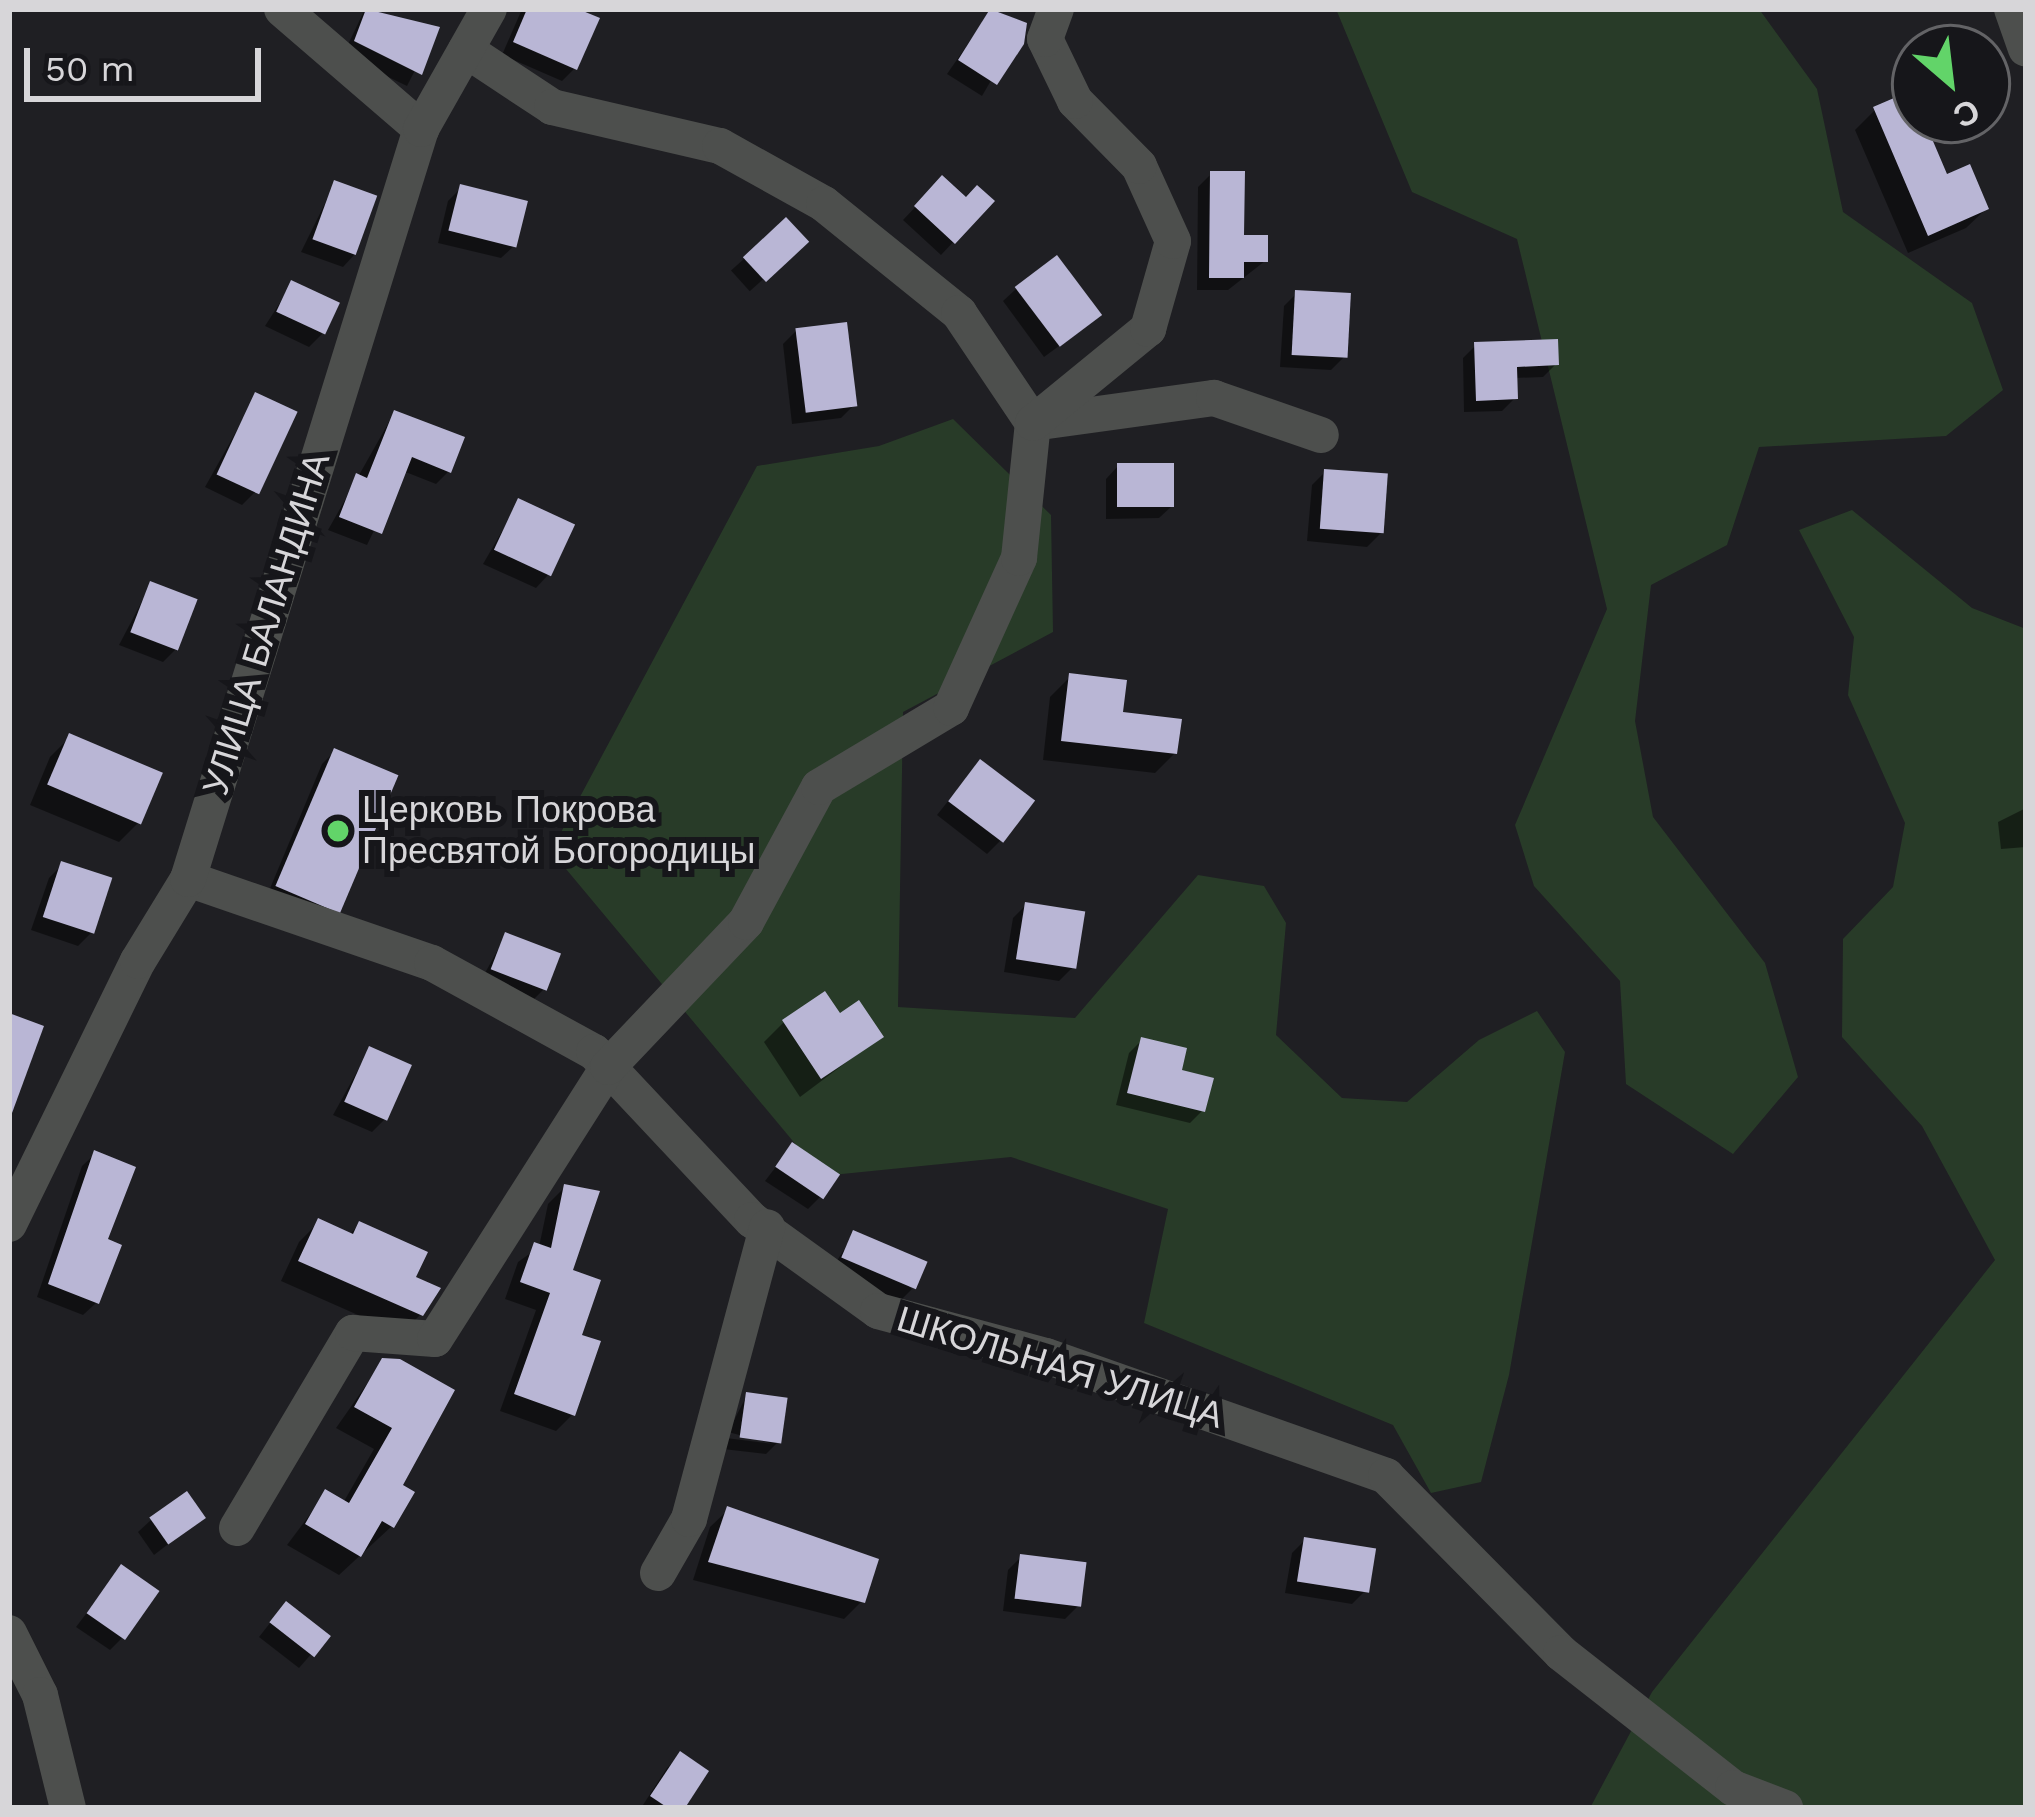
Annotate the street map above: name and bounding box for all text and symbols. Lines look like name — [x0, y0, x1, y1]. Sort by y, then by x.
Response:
scale bar — [30, 24, 267, 98]
north arrow — [1891, 24, 2011, 144]
text: 50 m — [45, 48, 135, 90]
text: С — [1947, 91, 1986, 136]
street label: УЛИЦА БАЛАНДИНА — [194, 448, 340, 800]
place label: Церковь Покрова Пресвятой Богородицы — [362, 788, 755, 873]
marker: Церковь Покрова Пресвятой Богородицы — [325, 818, 351, 844]
street label: ШКОЛЬНАЯ УЛИЦА — [892, 1298, 1228, 1438]

